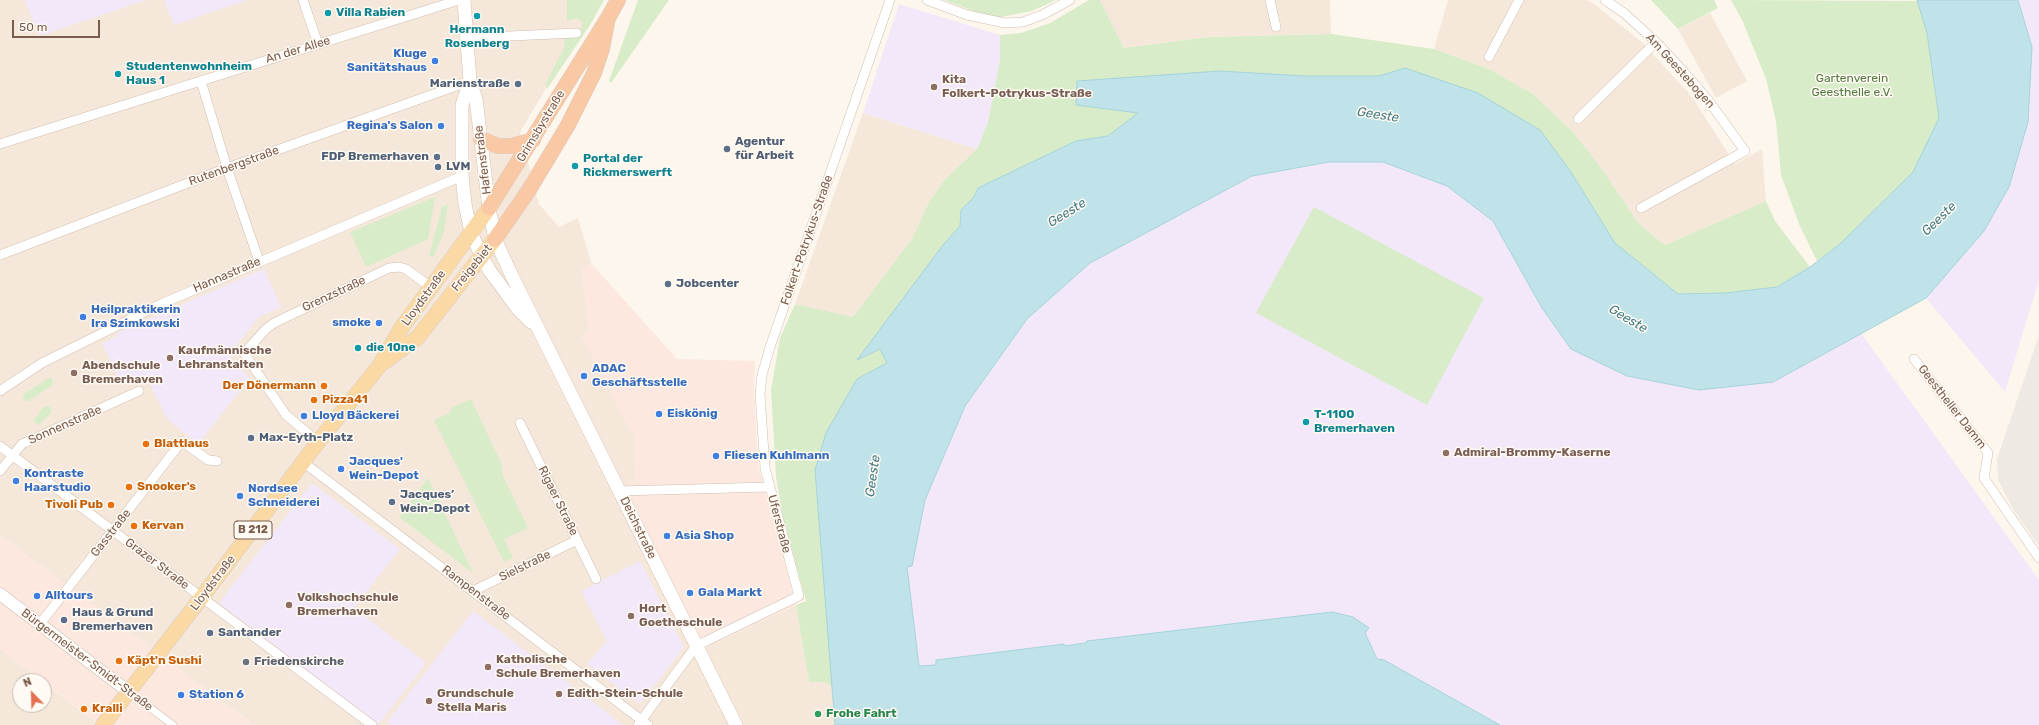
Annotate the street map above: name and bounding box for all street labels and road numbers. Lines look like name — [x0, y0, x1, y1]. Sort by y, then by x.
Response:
street label: Am Geestebogen — [1643, 31, 1717, 111]
street label: An der Allee — [264, 33, 332, 67]
street label: Grimsbystraße — [514, 87, 568, 165]
street label: Hafenstraße — [472, 125, 494, 195]
street label: Rutenbergstraße — [187, 143, 281, 189]
street label: Folkert-Potrykus-Straße — [778, 173, 836, 307]
street label: Freigebiet — [449, 242, 495, 294]
street label: Hannastraße — [191, 254, 263, 296]
street label: Lloydstraße — [399, 267, 449, 329]
street label: Grenzstraße — [300, 273, 368, 315]
street label: Geestheller Damm — [1915, 362, 1989, 452]
street label: Sonnenstraße — [26, 402, 104, 448]
street label: Rigaer Straße — [535, 464, 581, 538]
street label: Uferstraße — [764, 493, 794, 555]
street label: Deichstraße — [617, 495, 659, 561]
street label: Gasstraße — [88, 506, 134, 560]
road number: B 212 — [234, 521, 272, 539]
street label: Grazer Straße — [122, 535, 192, 593]
street label: Sielstraße — [497, 547, 553, 585]
street label: Lloydstraße — [188, 552, 238, 614]
street label: Rampenstraße — [439, 563, 513, 623]
street label: Bürgermeister-Smidt-Straße — [18, 606, 156, 714]

